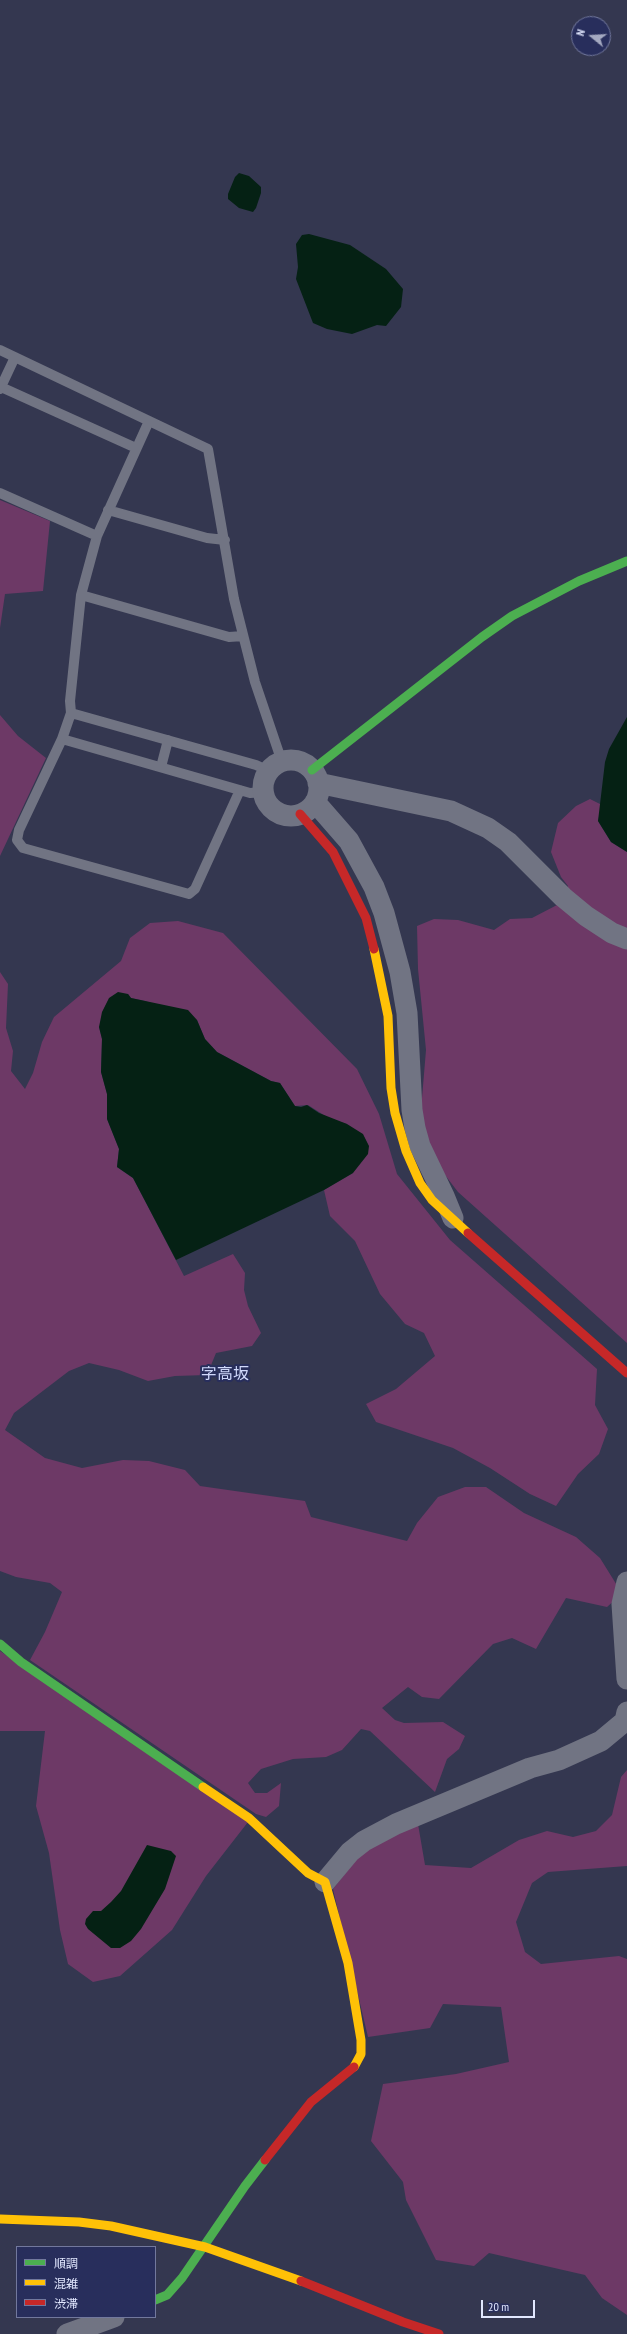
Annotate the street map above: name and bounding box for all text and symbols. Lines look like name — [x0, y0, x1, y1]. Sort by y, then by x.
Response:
north arrow — [571, 16, 611, 56]
text: N — [573, 28, 588, 38]
district label: 字高坂 — [201, 1364, 249, 1384]
legend — [16, 2246, 156, 2318]
text: 順調 — [54, 2256, 78, 2271]
text: 混雑 — [54, 2276, 78, 2291]
scale bar — [483, 2292, 537, 2318]
text: 渋滞 — [54, 2296, 78, 2311]
text: 20 m — [488, 2299, 509, 2314]

